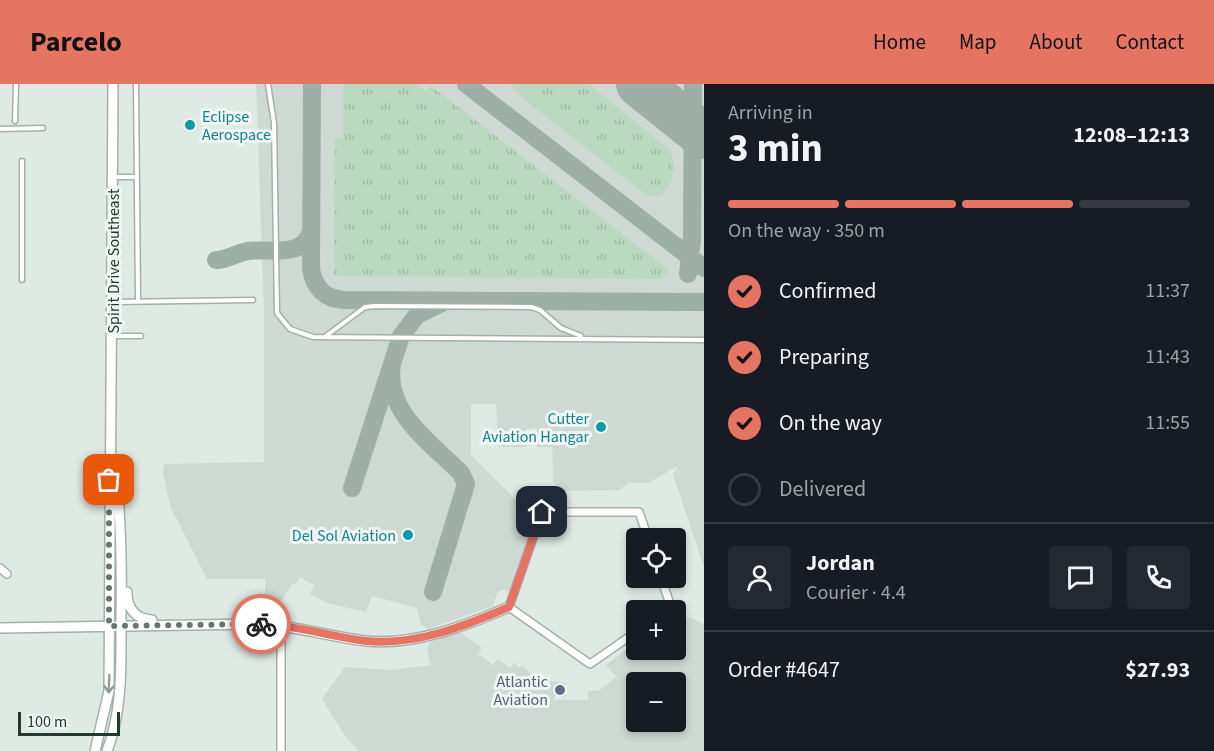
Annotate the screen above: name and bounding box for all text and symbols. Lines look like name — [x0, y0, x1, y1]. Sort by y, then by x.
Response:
text: Parcelo — [30, 22, 122, 62]
text: Home — [873, 27, 926, 57]
text: Map — [959, 27, 997, 57]
text: About — [1030, 27, 1082, 57]
text: Contact — [1115, 27, 1184, 57]
text: Arriving in — [728, 99, 813, 127]
place label: Eclipse Aerospace — [202, 106, 271, 146]
marker: Eclipse Aerospace — [183, 118, 197, 132]
text: 12:08–12:13 — [1073, 119, 1190, 151]
text: 3 min — [728, 121, 823, 177]
street label: Spirit Drive Southeast — [103, 188, 125, 333]
text: On the way · 350 m — [728, 217, 885, 245]
icon: check — [728, 275, 761, 308]
text: Confirmed — [779, 275, 876, 307]
text: 11:37 — [1145, 277, 1190, 305]
icon: check — [728, 341, 761, 374]
text: Preparing — [779, 341, 869, 373]
text: 11:43 — [1145, 343, 1190, 371]
icon: check — [728, 407, 761, 440]
text: On the way — [779, 407, 882, 439]
place label: Cutter Aviation Hangar — [483, 408, 589, 448]
text: 11:55 — [1145, 409, 1190, 437]
marker: Cutter Aviation Hangar — [594, 420, 608, 434]
pin — [83, 454, 134, 505]
icon: bag — [92, 463, 125, 496]
text: Delivered — [779, 473, 866, 505]
pin — [516, 486, 567, 537]
icon: home — [525, 495, 558, 528]
place label: Del Sol Aviation — [292, 525, 396, 547]
marker: Del Sol Aviation — [401, 528, 415, 542]
map controls — [626, 528, 686, 732]
button: locate — [626, 528, 686, 588]
button: person — [728, 546, 791, 609]
button: chat — [1049, 546, 1112, 609]
button: phone — [1127, 546, 1190, 609]
text: Jordan — [806, 547, 875, 579]
text: Courier · 4.4 — [806, 579, 906, 607]
courier — [231, 594, 291, 654]
button: + — [626, 600, 686, 660]
icon: bike — [245, 608, 278, 641]
text: Order #4647 — [728, 654, 840, 686]
text: $27.93 — [1125, 654, 1190, 686]
place label: Atlantic Aviation — [493, 671, 548, 711]
button: − — [626, 672, 686, 732]
one-way arrow — [103, 673, 114, 693]
marker: Atlantic Aviation — [553, 683, 567, 697]
scale bar — [18, 709, 120, 736]
text: 100 m — [27, 711, 67, 733]

